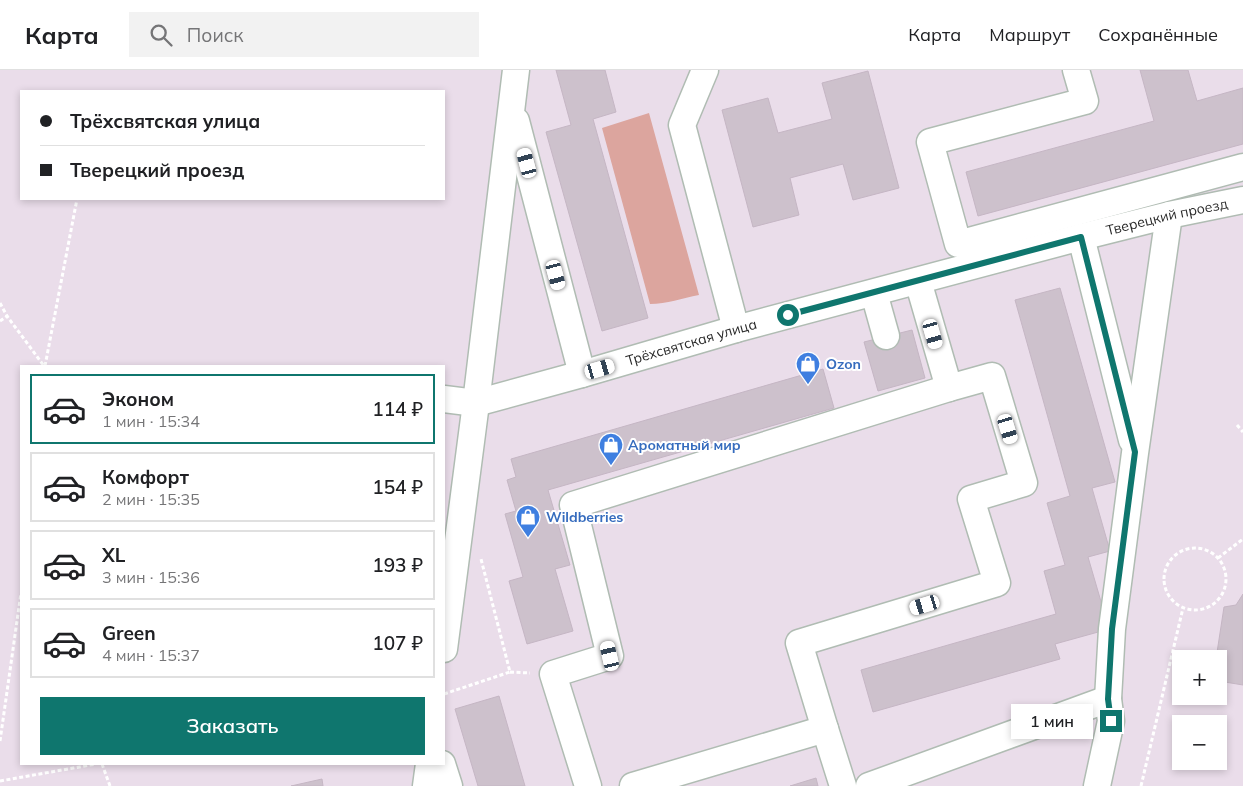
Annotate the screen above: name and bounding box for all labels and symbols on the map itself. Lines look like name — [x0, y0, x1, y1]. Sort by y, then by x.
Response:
car — [515, 147, 538, 179]
street label: Тверецкий проезд — [1104, 194, 1230, 239]
car — [544, 259, 567, 291]
route start — [777, 304, 799, 326]
street label: Трёхсвятская улица — [624, 315, 759, 370]
car — [921, 318, 944, 350]
shop icon: Ozon — [795, 351, 821, 385]
place label: Ozon — [826, 355, 861, 373]
car — [583, 358, 616, 380]
car — [996, 412, 1019, 446]
shop icon: Ароматный мир — [598, 432, 624, 466]
place label: Ароматный мир — [628, 436, 741, 454]
shop icon: Wildberries — [515, 504, 541, 538]
place label: Wildberries — [546, 508, 623, 526]
car — [908, 593, 941, 617]
car — [599, 640, 620, 672]
callout: 1 мин — [1011, 704, 1094, 738]
route end — [1100, 710, 1122, 732]

